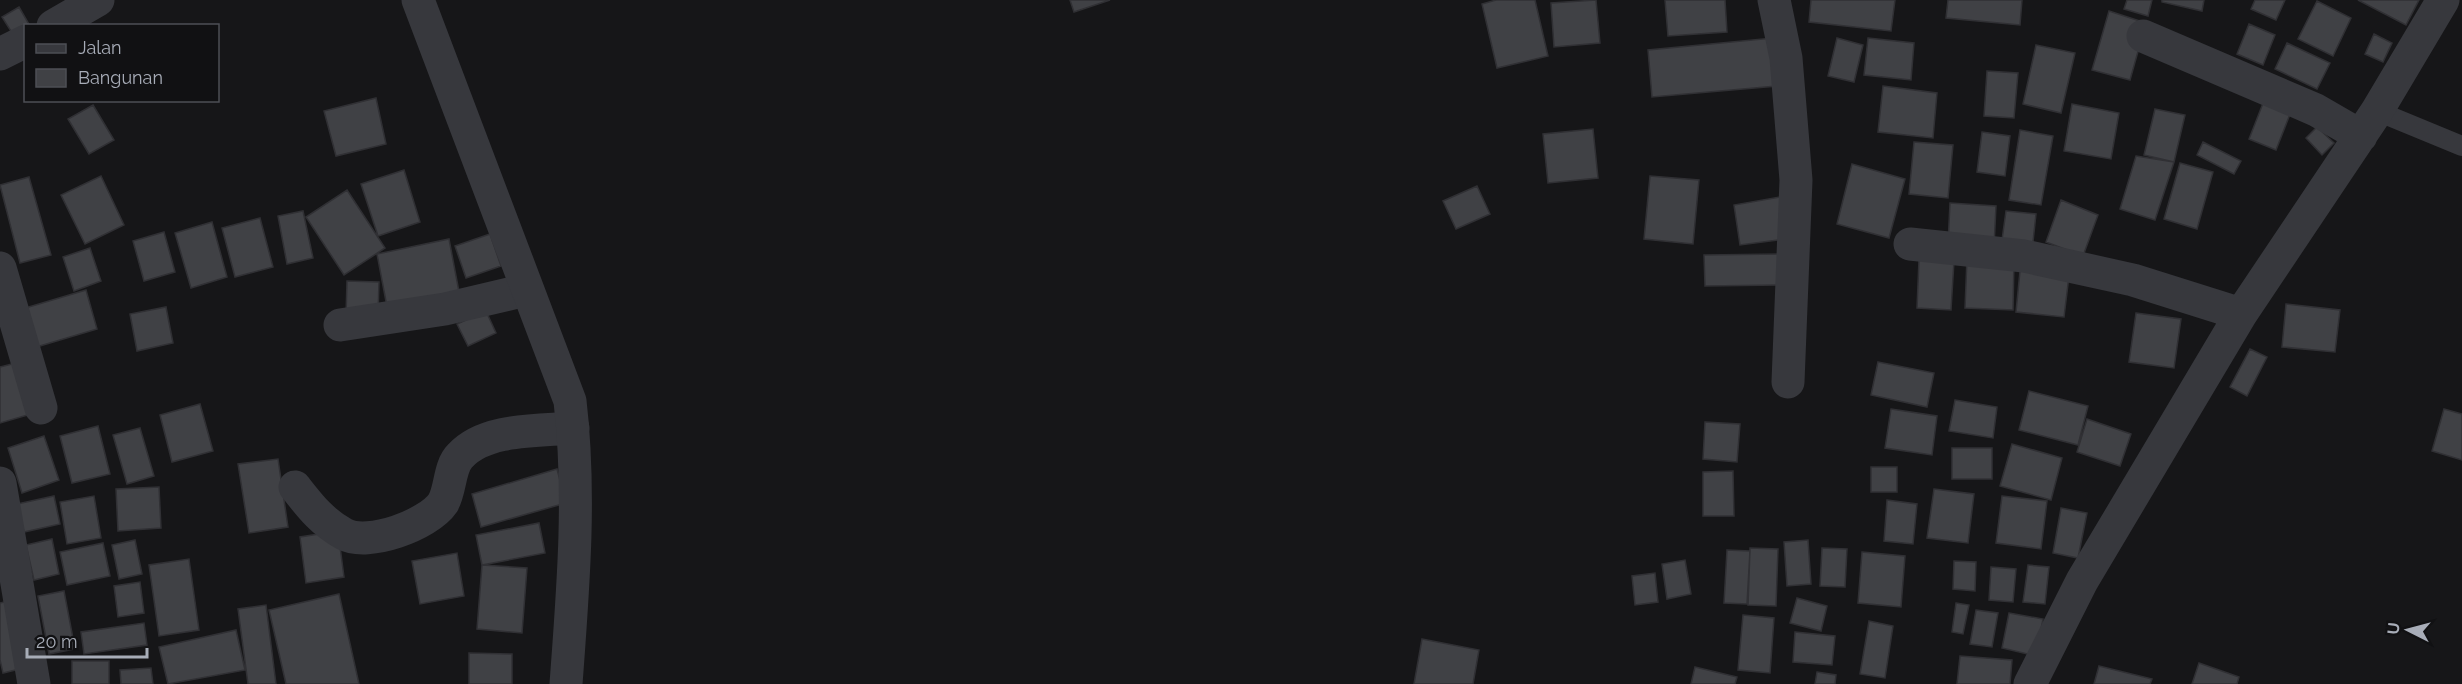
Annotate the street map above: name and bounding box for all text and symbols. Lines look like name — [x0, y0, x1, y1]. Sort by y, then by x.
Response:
legend — [24, 24, 219, 102]
text: Jalan — [78, 37, 122, 58]
text: Bangunan — [78, 67, 163, 88]
north arrow — [2378, 600, 2438, 660]
scale bar — [27, 621, 147, 659]
text: U — [2384, 622, 2404, 635]
text: 20 m — [36, 631, 78, 652]

